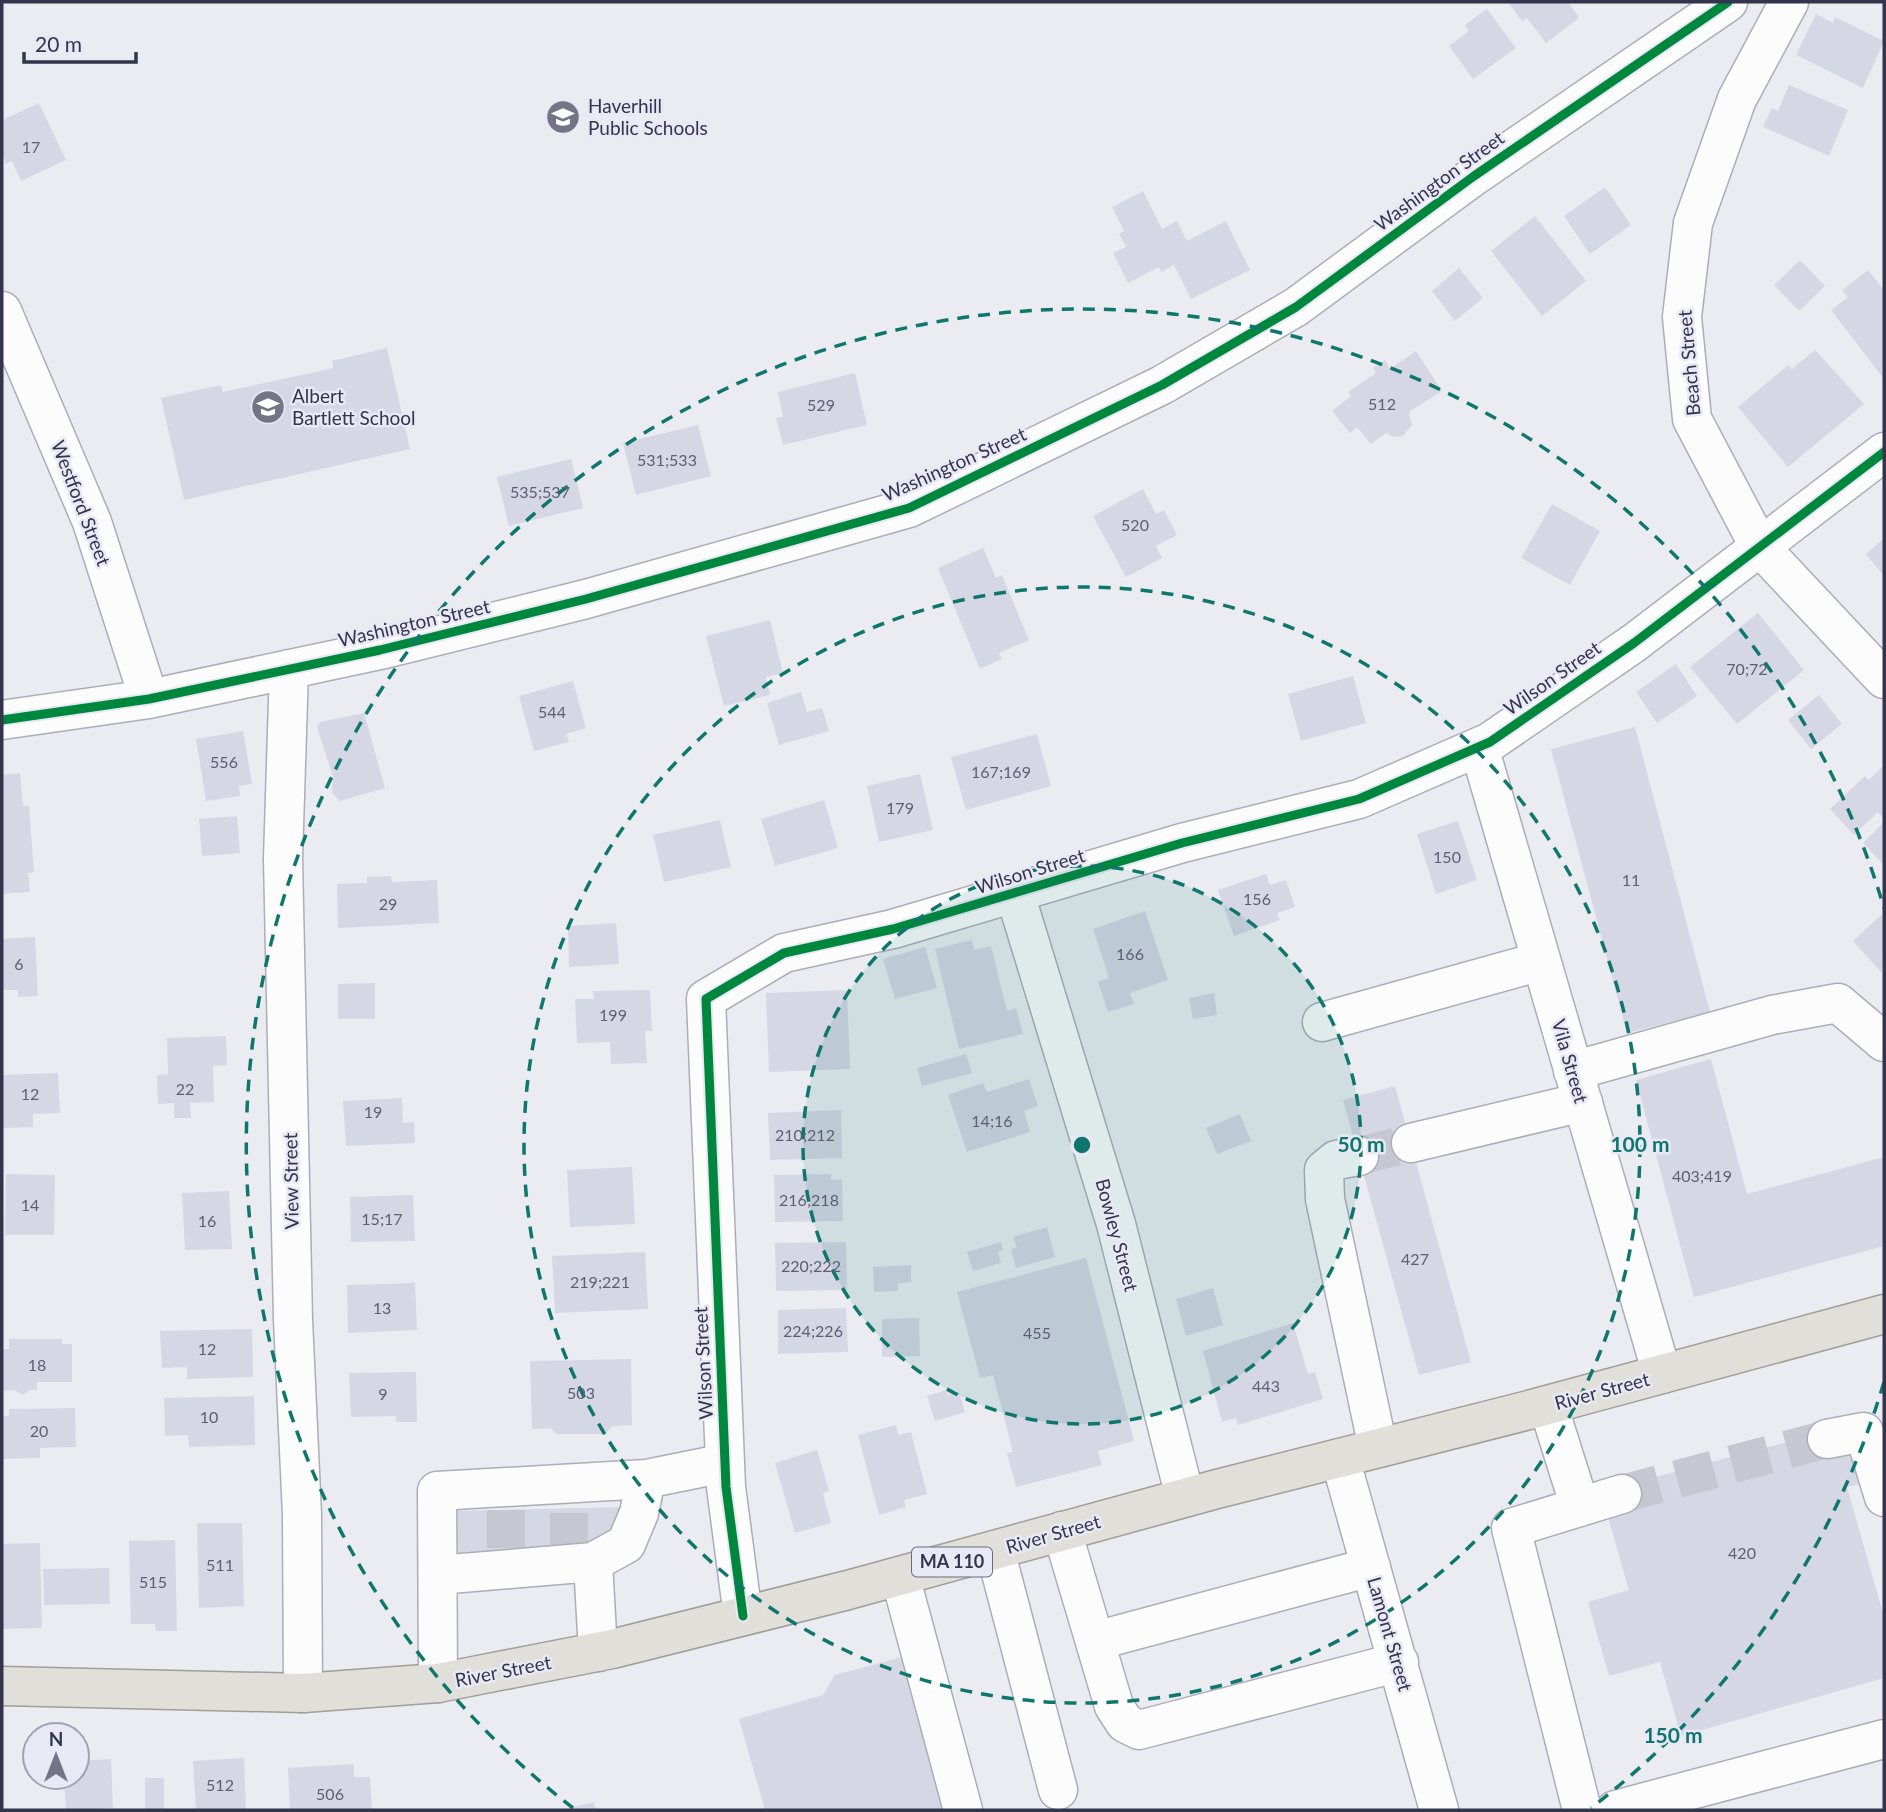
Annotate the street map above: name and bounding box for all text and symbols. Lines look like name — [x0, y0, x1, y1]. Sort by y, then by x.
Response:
scale bar — [24, 21, 136, 65]
text: 20 m — [35, 31, 82, 56]
place label: Haverhill Public Schools — [588, 94, 708, 139]
school or university icon: Haverhill Public Schools — [544, 98, 582, 136]
street label: Washington Street — [1369, 126, 1508, 235]
house number: 17 — [22, 137, 40, 156]
street label: Beach Street — [1672, 309, 1705, 417]
place label: Albert Bartlett School — [292, 384, 416, 429]
school or university icon: Albert Bartlett School — [249, 388, 287, 426]
house number: 512 — [1368, 394, 1396, 413]
house number: 529 — [807, 395, 835, 414]
street label: Washington Street — [878, 421, 1029, 506]
street label: Westford Street — [47, 437, 116, 569]
house number: 531;533 — [637, 450, 697, 469]
house number: 535;537 — [510, 482, 570, 501]
house number: 520 — [1121, 515, 1149, 534]
street label: Washington Street — [336, 594, 492, 651]
street label: Wilson Street — [1499, 636, 1605, 719]
house number: 70;72 — [1726, 659, 1768, 678]
house number: 544 — [538, 702, 566, 721]
house number: 556 — [210, 752, 238, 771]
house number: 167;169 — [971, 762, 1031, 781]
house number: 179 — [886, 798, 914, 817]
street label: Wilson Street — [972, 843, 1087, 898]
house number: 150 — [1433, 847, 1461, 866]
house number: 11 — [1622, 870, 1640, 889]
house number: 156 — [1243, 889, 1271, 908]
house number: 29 — [379, 894, 397, 913]
house number: 166 — [1116, 944, 1144, 963]
house number: 6 — [14, 954, 24, 973]
house number: 199 — [599, 1005, 627, 1024]
street label: Vila Street — [1548, 1016, 1593, 1106]
house number: 22 — [176, 1079, 194, 1098]
house number: 12 — [21, 1084, 39, 1103]
house number: 19 — [364, 1102, 382, 1121]
house number: 14;16 — [971, 1111, 1013, 1130]
house number: 210;212 — [775, 1125, 835, 1144]
text: 50 m — [1337, 1131, 1385, 1156]
text: 100 m — [1610, 1131, 1670, 1156]
street label: View Street — [278, 1132, 303, 1230]
centre of rings — [1070, 1133, 1094, 1157]
house number: 403;419 — [1672, 1166, 1732, 1185]
street label: Bowley Street — [1091, 1176, 1144, 1294]
house number: 216;218 — [779, 1190, 839, 1209]
house number: 14 — [21, 1195, 39, 1214]
house number: 15;17 — [361, 1209, 403, 1228]
house number: 16 — [198, 1211, 216, 1230]
house number: 427 — [1401, 1249, 1429, 1268]
house number: 220;222 — [781, 1256, 841, 1275]
house number: 219;221 — [570, 1272, 630, 1291]
house number: 13 — [373, 1298, 391, 1317]
street label: Wilson Street — [688, 1306, 717, 1420]
house number: 224;226 — [783, 1321, 843, 1340]
house number: 455 — [1023, 1323, 1051, 1342]
house number: 12 — [198, 1339, 216, 1358]
house number: 18 — [28, 1355, 46, 1374]
street label: River Street — [1552, 1367, 1652, 1414]
house number: 443 — [1252, 1376, 1280, 1395]
house number: 503 — [567, 1383, 595, 1402]
house number: 9 — [378, 1384, 388, 1403]
house number: 10 — [200, 1407, 218, 1426]
house number: 20 — [30, 1421, 48, 1440]
street label: River Street — [1003, 1509, 1103, 1558]
house number: 420 — [1728, 1543, 1756, 1562]
road number: MA 110 — [912, 1548, 992, 1576]
house number: 511 — [206, 1555, 234, 1574]
house number: 515 — [139, 1572, 167, 1591]
street label: Lamont Street — [1363, 1574, 1418, 1694]
street label: River Street — [453, 1650, 553, 1691]
north arrow — [21, 1721, 91, 1791]
text: 150 m — [1643, 1722, 1703, 1747]
text: N — [49, 1727, 63, 1750]
house number: 512 — [206, 1775, 234, 1794]
house number: 506 — [316, 1784, 344, 1803]

